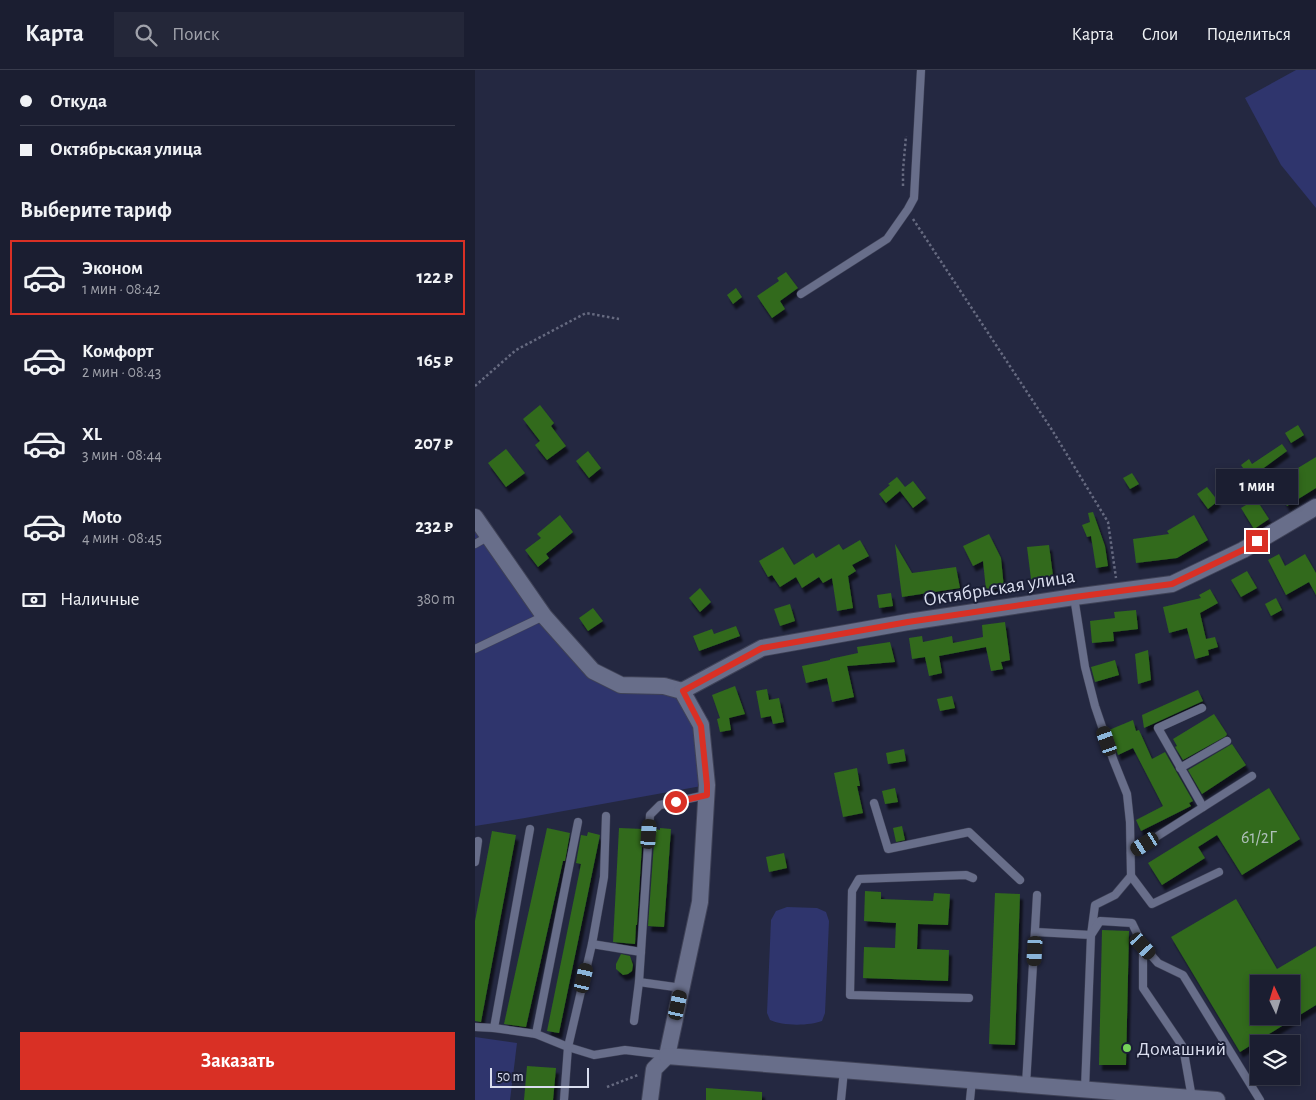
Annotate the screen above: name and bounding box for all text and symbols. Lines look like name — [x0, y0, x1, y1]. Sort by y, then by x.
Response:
search box — [114, 12, 464, 57]
icon: search — [132, 21, 160, 49]
text: Карта — [25, 22, 84, 46]
text: Поиск — [172, 25, 219, 44]
text: Карта — [1072, 26, 1114, 44]
text: Слои — [1142, 26, 1178, 44]
text: Поделиться — [1206, 26, 1291, 44]
text: Откуда — [50, 92, 107, 111]
text: Октябрьская улица — [50, 140, 202, 159]
text: Выберите тариф — [20, 199, 172, 221]
icon: car — [22, 255, 67, 300]
text: Эконом — [82, 259, 143, 278]
text: 122 ₽ — [417, 268, 453, 287]
text: 1 мин · 08:42 — [82, 281, 160, 297]
icon: car — [22, 338, 67, 383]
text: Комфорт — [82, 342, 153, 361]
text: 165 ₽ — [417, 351, 453, 370]
text: 2 мин · 08:43 — [82, 364, 161, 380]
icon: car — [22, 421, 67, 466]
text: XL — [82, 425, 102, 444]
text: 207 ₽ — [414, 434, 453, 453]
text: 3 мин · 08:44 — [82, 447, 162, 463]
callout: 1 мин — [1216, 468, 1298, 504]
text: 1 мин — [1239, 478, 1275, 494]
icon: car — [22, 504, 67, 549]
text: Moto — [82, 508, 122, 527]
text: 232 ₽ — [415, 517, 453, 536]
text: 4 мин · 08:45 — [82, 530, 162, 546]
route end — [1246, 530, 1268, 552]
street label: Октябрьская улица — [922, 566, 1076, 610]
icon: cash — [20, 586, 48, 614]
text: Наличные — [60, 590, 140, 609]
text: 380 m — [417, 591, 455, 607]
car — [1095, 724, 1118, 758]
route start — [665, 791, 687, 813]
car — [640, 819, 657, 849]
house number: 61/2Г — [1241, 829, 1277, 847]
car — [1128, 830, 1161, 858]
car — [1127, 930, 1158, 962]
car — [1026, 936, 1043, 966]
car — [573, 962, 594, 994]
north arrow — [1250, 975, 1300, 1025]
map controls — [1250, 975, 1300, 1085]
car — [667, 989, 688, 1021]
button: Заказать — [20, 1032, 455, 1090]
button: layers — [1250, 1035, 1300, 1085]
place label: Домашний — [1137, 1039, 1226, 1059]
marker: Домашний — [1121, 1042, 1133, 1054]
scale bar — [490, 1065, 589, 1088]
text: 50 m — [497, 1070, 524, 1084]

